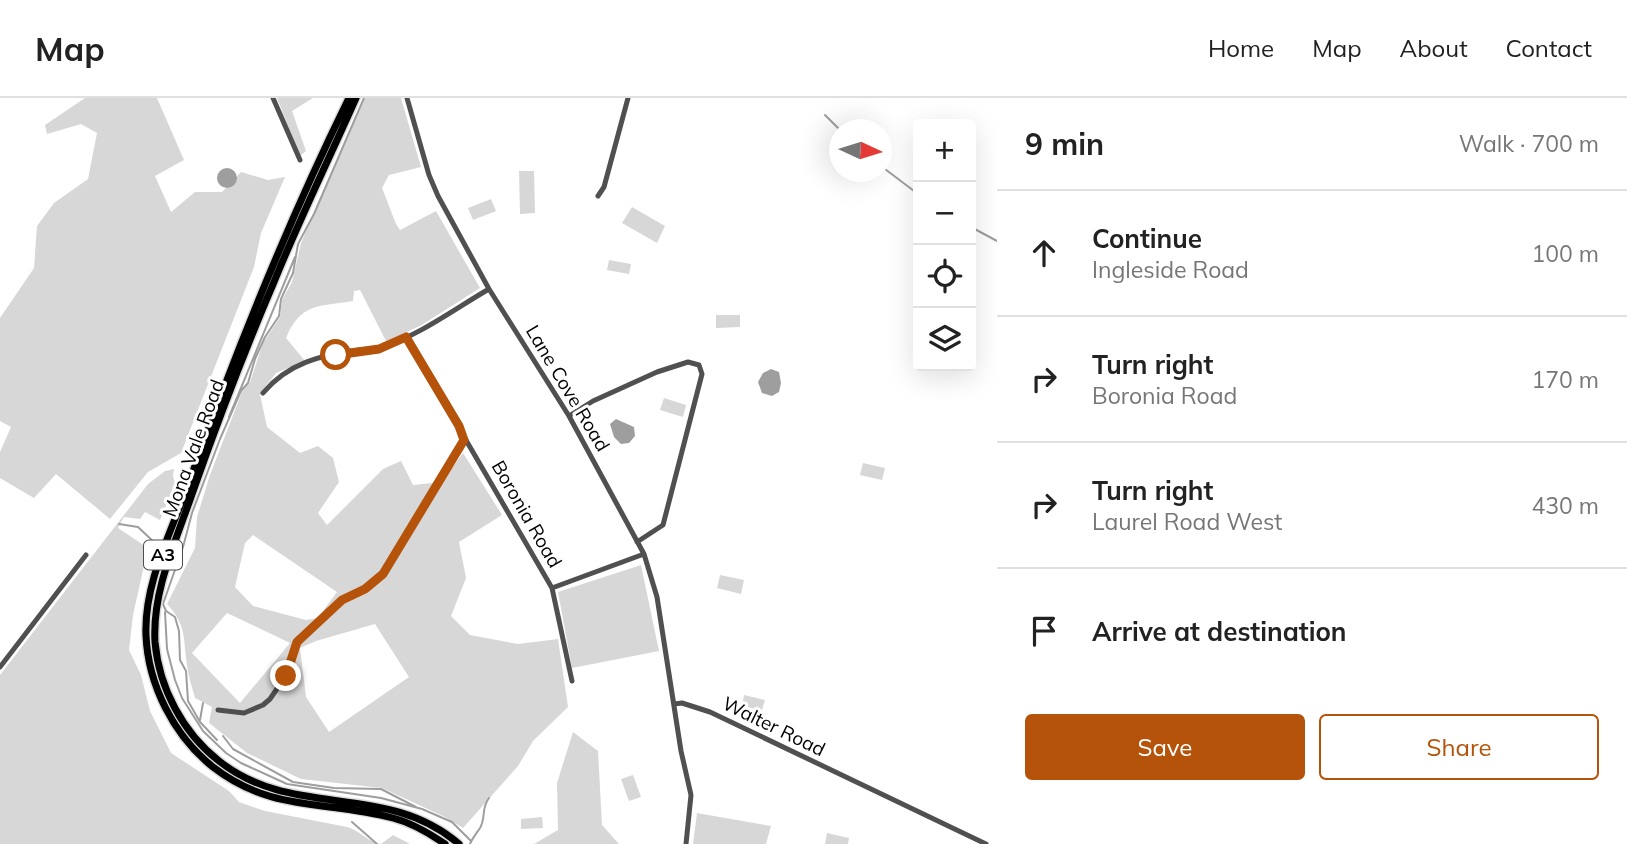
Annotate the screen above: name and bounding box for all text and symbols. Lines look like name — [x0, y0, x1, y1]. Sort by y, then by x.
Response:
text: Map — [35, 28, 105, 69]
text: Home — [1208, 33, 1274, 63]
text: Map — [1312, 33, 1362, 63]
text: About — [1400, 33, 1468, 63]
text: Contact — [1506, 33, 1592, 63]
north arrow — [829, 119, 892, 182]
map controls — [913, 119, 976, 371]
button: + — [913, 119, 976, 182]
text: 9 min — [1025, 125, 1104, 163]
text: Walk · 700 m — [1459, 129, 1599, 158]
button: − — [913, 182, 976, 245]
text: Continue — [1092, 222, 1202, 255]
icon: ahead — [1025, 234, 1063, 272]
text: 100 m — [1531, 239, 1599, 268]
button: locate — [913, 245, 976, 308]
text: Ingleside Road — [1092, 255, 1249, 284]
button: layers — [913, 308, 976, 371]
street label: Lane Cove Road — [521, 321, 615, 455]
route start — [320, 339, 351, 370]
text: Turn right — [1092, 348, 1213, 381]
icon: right — [1025, 360, 1063, 398]
text: 170 m — [1531, 365, 1599, 394]
street label: Mona Vale Road — [157, 376, 229, 520]
text: Boronia Road — [1092, 381, 1237, 410]
street label: Boronia Road — [487, 456, 567, 572]
text: Turn right — [1092, 474, 1213, 507]
icon: right — [1025, 486, 1063, 524]
text: 430 m — [1531, 491, 1599, 520]
text: Laurel Road West — [1092, 507, 1282, 536]
road number: A3 — [144, 541, 182, 570]
icon: arrive — [1025, 612, 1063, 650]
text: Arrive at destination — [1092, 615, 1347, 648]
route end — [270, 660, 301, 691]
street label: Walter Road — [719, 691, 829, 761]
button: Save — [1025, 714, 1305, 780]
button: Share — [1319, 714, 1599, 780]

